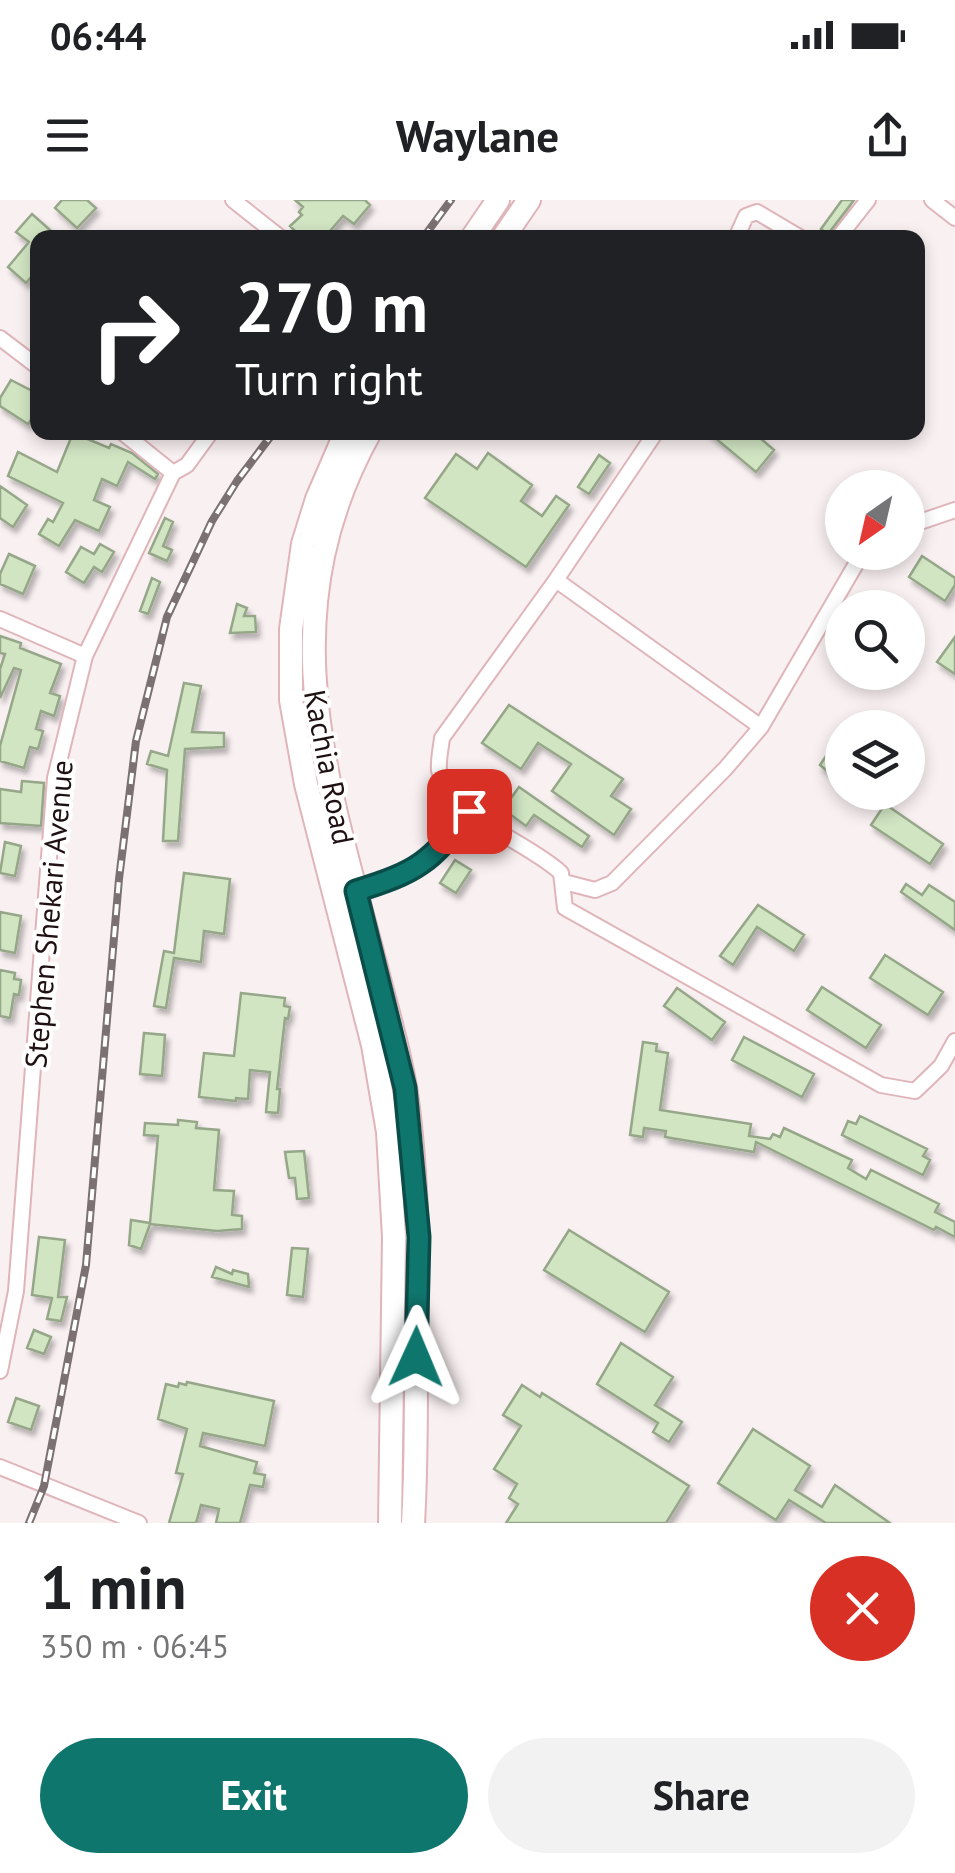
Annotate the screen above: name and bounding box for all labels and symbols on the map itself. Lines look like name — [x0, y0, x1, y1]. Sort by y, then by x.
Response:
north arrow — [825, 470, 925, 570]
street label: Kachia Road — [296, 686, 364, 848]
street label: Stephen Shekari Avenue — [15, 758, 81, 1070]
pin — [427, 769, 512, 854]
position arrow — [364, 1305, 468, 1409]

